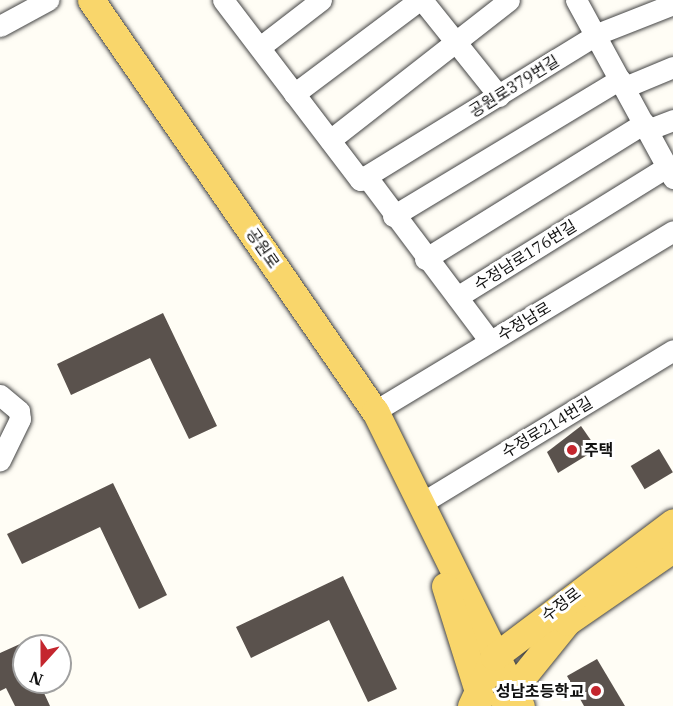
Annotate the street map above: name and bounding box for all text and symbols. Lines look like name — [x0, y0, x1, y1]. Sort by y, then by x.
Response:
street label: 공원로379번길 — [465, 51, 563, 121]
street label: 수정남로176번길 — [470, 216, 580, 294]
street label: 공원로 — [242, 224, 284, 272]
street label: 수정남로 — [494, 298, 554, 344]
street label: 수정로214번길 — [498, 392, 596, 462]
place label: 주택 — [584, 440, 613, 460]
marker: 주택 — [565, 443, 579, 457]
street label: 수정로 — [538, 583, 584, 625]
north arrow — [12, 634, 72, 694]
text: N — [27, 667, 46, 691]
place label: 성남초등학교 — [496, 681, 584, 701]
marker: 성남초등학교 — [589, 684, 603, 698]

